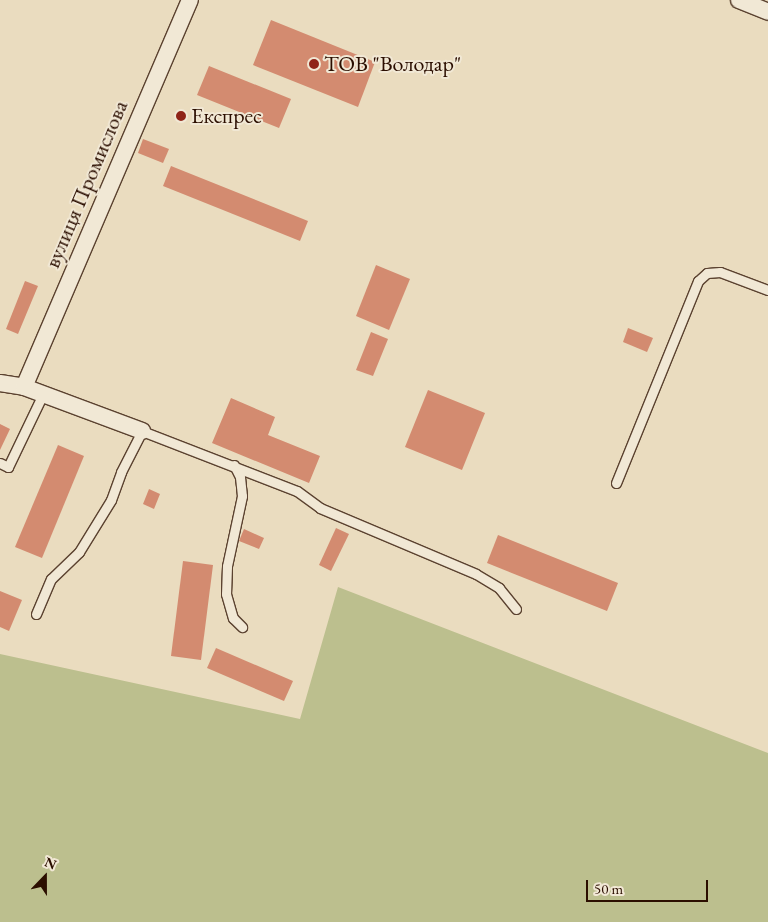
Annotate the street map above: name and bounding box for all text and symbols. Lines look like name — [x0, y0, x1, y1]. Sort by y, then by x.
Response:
place label: ТОВ "Володар" — [324, 51, 461, 77]
marker: ТОВ "Володар" — [308, 58, 320, 70]
street label: вулиця Промислова — [39, 96, 133, 272]
place label: Експрес — [191, 103, 262, 129]
marker: Експрес — [175, 110, 187, 122]
north arrow — [20, 852, 70, 902]
text: N — [42, 853, 59, 874]
scale bar — [588, 870, 710, 902]
text: 50 m — [594, 879, 623, 898]

